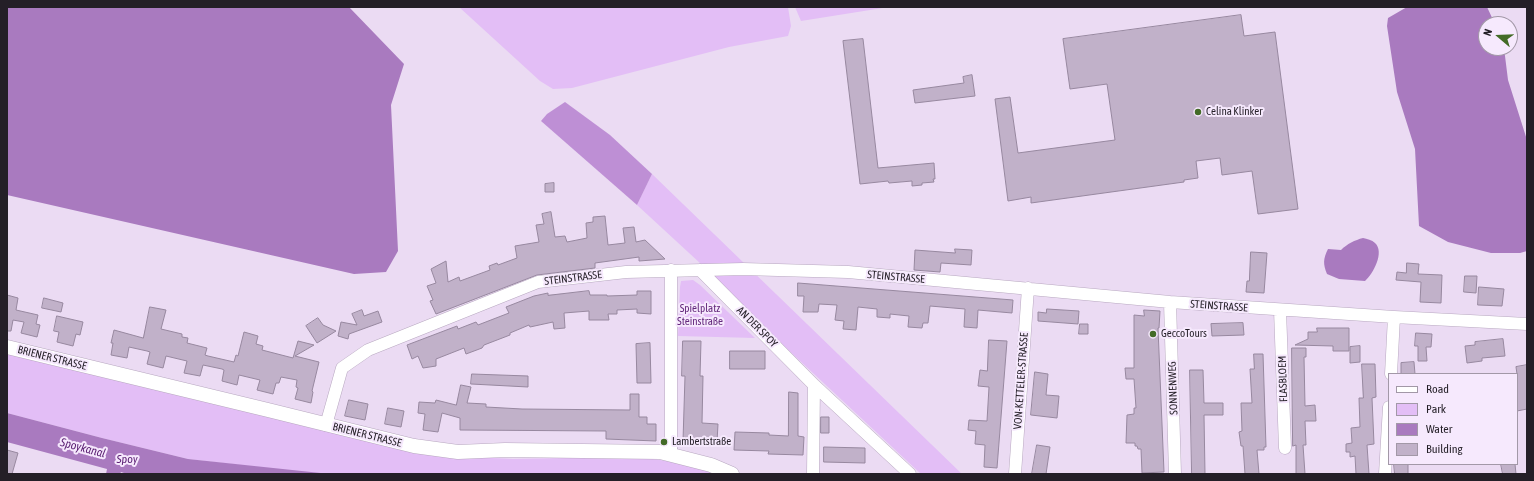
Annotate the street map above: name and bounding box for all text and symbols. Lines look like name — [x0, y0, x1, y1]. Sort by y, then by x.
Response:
north arrow — [1478, 16, 1518, 56]
text: N — [1481, 27, 1494, 37]
place label: Celina Klinker — [1206, 105, 1262, 119]
marker: Celina Klinker — [1193, 107, 1203, 117]
street label: STEINSTRASSE — [544, 268, 602, 288]
street label: STEINSTRASSE — [867, 268, 925, 286]
street label: STEINSTRASSE — [1190, 297, 1248, 315]
park label: Spielplatz Steinstraße — [677, 302, 723, 328]
street label: AN DER SPOY — [734, 304, 780, 350]
place label: GeccoTours — [1161, 327, 1207, 341]
marker: GeccoTours — [1148, 329, 1158, 339]
street label: VON-KETTELER-STRASSE — [1011, 332, 1031, 430]
street label: BRIENER STRASSE — [16, 343, 88, 373]
street label: FLASBLOEM — [1276, 356, 1290, 402]
street label: SONNENWEG — [1165, 361, 1181, 415]
legend — [1388, 373, 1518, 465]
text: Road — [1426, 382, 1449, 396]
text: Park — [1426, 402, 1446, 416]
street label: BRIENER STRASSE — [331, 420, 403, 450]
text: Water — [1426, 422, 1452, 436]
water label: Spoykanal — [59, 435, 107, 461]
place label: Lambertstraße — [672, 435, 731, 449]
marker: Lambertstraße — [659, 437, 669, 447]
text: Building — [1426, 442, 1463, 456]
water label: Spoy — [116, 452, 138, 466]

